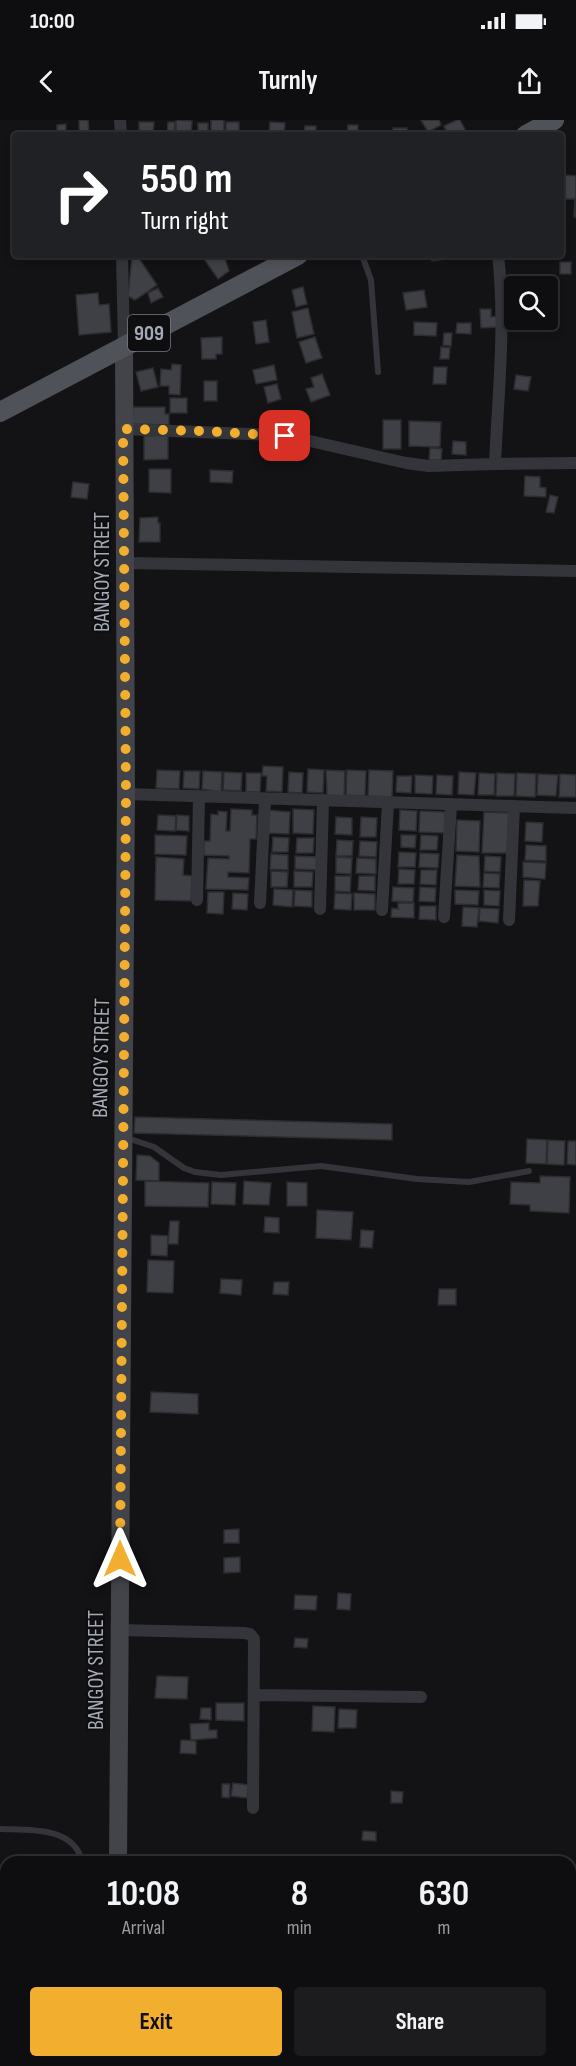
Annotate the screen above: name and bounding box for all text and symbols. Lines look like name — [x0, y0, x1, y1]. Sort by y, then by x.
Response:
text: 10:00 — [30, 8, 75, 35]
icon: back — [30, 65, 63, 98]
text: Turnly — [258, 65, 318, 97]
icon: share — [513, 65, 546, 98]
text: 550 m — [141, 154, 232, 205]
icon: right — [42, 156, 120, 234]
text: Turn right — [141, 205, 228, 237]
map controls — [504, 276, 558, 330]
button: search — [504, 276, 558, 330]
road number: 909 — [128, 315, 170, 351]
pin — [259, 410, 310, 461]
icon: arrive — [268, 419, 301, 452]
street label: BANGOY STREET — [89, 512, 116, 632]
street label: BANGOY STREET — [87, 998, 116, 1118]
position arrow — [88, 1527, 152, 1591]
street label: BANGOY STREET — [83, 1610, 110, 1730]
text: 10:08 — [107, 1873, 180, 1916]
text: 8 — [291, 1873, 308, 1916]
text: 630 — [419, 1873, 469, 1916]
text: Arrival — [122, 1916, 165, 1940]
text: min — [287, 1916, 312, 1940]
text: m — [438, 1916, 450, 1940]
button: Exit — [30, 1987, 282, 2056]
button: Share — [294, 1987, 546, 2056]

